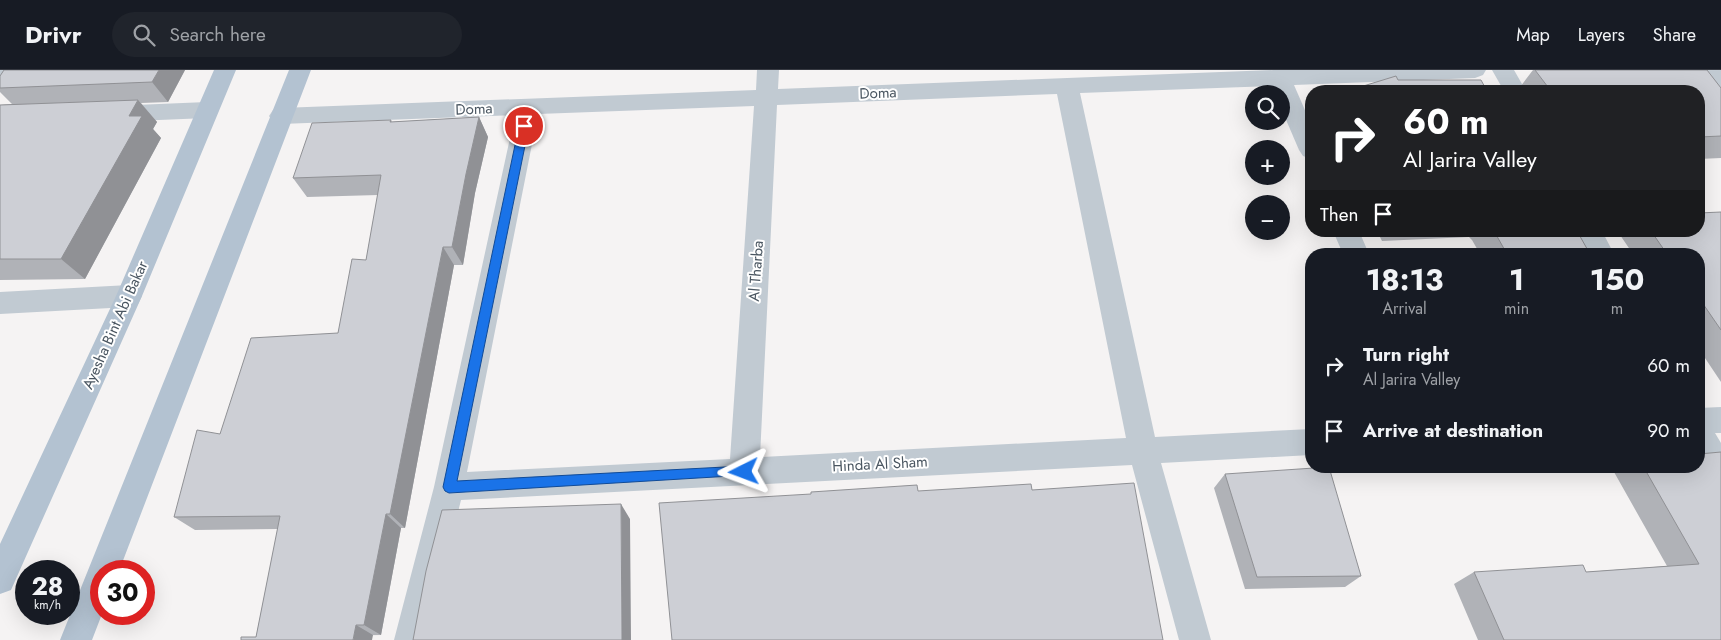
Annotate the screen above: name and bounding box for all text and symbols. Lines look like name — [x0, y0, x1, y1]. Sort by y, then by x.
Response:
search box — [112, 12, 462, 57]
text: Drivr — [25, 17, 82, 52]
icon: search — [130, 21, 158, 49]
text: Search here — [170, 21, 266, 48]
text: Map — [1516, 22, 1550, 48]
text: Layers — [1578, 22, 1625, 48]
text: Share — [1653, 22, 1696, 48]
street label: Doma — [859, 81, 897, 105]
map controls — [1245, 85, 1290, 240]
button: search — [1245, 85, 1290, 130]
street label: Doma — [455, 97, 493, 121]
text: 60 m — [1403, 97, 1489, 147]
pin — [503, 105, 545, 147]
icon: right — [1320, 105, 1385, 170]
icon: arrive — [510, 112, 538, 140]
button: + — [1245, 140, 1290, 185]
text: Al Jarira Valley — [1403, 143, 1537, 175]
button: − — [1245, 195, 1290, 240]
icon: arrive — [1369, 200, 1397, 228]
text: Then — [1320, 201, 1359, 228]
street label: Al Tharba — [743, 240, 769, 302]
street label: Ayesha Bint Abi Bakar — [77, 256, 154, 393]
text: 18:13 — [1366, 258, 1443, 301]
text: 1 — [1509, 258, 1524, 301]
text: 150 — [1590, 258, 1644, 301]
text: Arrival — [1382, 297, 1427, 320]
text: min — [1504, 297, 1529, 320]
text: m — [1611, 297, 1623, 320]
text: Turn right — [1363, 341, 1449, 368]
icon: right — [1320, 352, 1348, 380]
text: 60 m — [1647, 352, 1690, 379]
text: Al Jarira Valley — [1363, 368, 1460, 391]
icon: arrive — [1320, 417, 1348, 445]
text: Arrive at destination — [1363, 417, 1543, 444]
text: 90 m — [1647, 417, 1690, 444]
position arrow — [717, 445, 769, 497]
street label: Hinda Al Sham — [832, 451, 928, 477]
speed limit sign: 30 — [90, 560, 155, 625]
text: 28 — [31, 568, 64, 604]
text: km/h — [34, 596, 61, 614]

